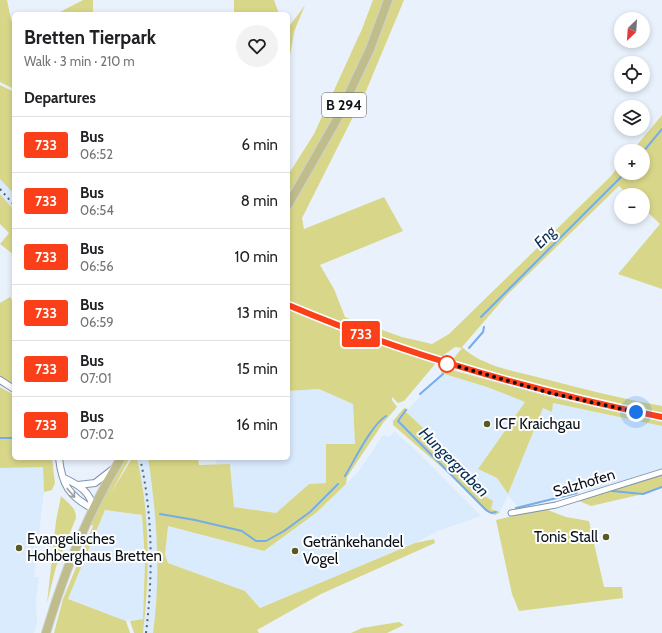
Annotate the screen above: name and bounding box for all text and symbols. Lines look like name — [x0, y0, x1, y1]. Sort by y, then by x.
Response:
north arrow — [614, 12, 650, 48]
map controls — [614, 12, 650, 224]
button: heart — [236, 25, 278, 67]
text: Bretten Tierpark — [24, 26, 156, 49]
text: Walk · 3 min · 210 m — [24, 53, 135, 69]
button: locate — [614, 56, 650, 92]
text: Departures — [24, 89, 96, 107]
road number: B 294 — [322, 93, 366, 117]
button: layers — [614, 100, 650, 136]
text: Bus — [80, 128, 104, 146]
text: 733 — [35, 136, 57, 154]
text: 6 min — [241, 136, 278, 154]
button: + — [614, 144, 650, 180]
text: 06:52 — [80, 146, 113, 162]
text: Bus — [80, 184, 104, 202]
button: − — [614, 188, 650, 224]
text: 733 — [35, 192, 57, 210]
text: 8 min — [241, 192, 278, 210]
text: 06:54 — [80, 202, 114, 218]
water label: Eng — [530, 221, 561, 252]
text: Bus — [80, 240, 104, 258]
text: 733 — [35, 248, 57, 266]
text: 10 min — [235, 248, 278, 266]
text: 06:56 — [80, 258, 114, 274]
text: Bus — [80, 296, 104, 314]
text: 733 — [35, 304, 57, 322]
text: 13 min — [237, 304, 278, 322]
text: 06:59 — [80, 314, 114, 330]
line badge: 733 — [338, 321, 384, 347]
text: 733 — [350, 325, 372, 343]
text: Bus — [80, 352, 104, 370]
unlabelled marker — [438, 355, 456, 373]
text: 733 — [35, 360, 57, 378]
text: 15 min — [237, 360, 278, 378]
text: 07:01 — [80, 370, 112, 386]
your location — [626, 402, 646, 422]
text: Bus — [80, 408, 104, 426]
place label: ICF Kraichgau — [495, 415, 580, 433]
text: 733 — [35, 416, 57, 434]
text: 16 min — [236, 416, 278, 434]
marker: ICF Kraichgau — [482, 419, 492, 429]
water label: Hungergraben — [415, 423, 493, 501]
text: 07:02 — [80, 426, 114, 442]
street label: Salzhofen — [551, 465, 617, 501]
one-way arrow — [66, 488, 75, 498]
place label: Tonis Stall — [534, 528, 598, 546]
place label: Evangelisches Hohberghaus Bretten — [27, 530, 162, 565]
marker: Tonis Stall — [601, 532, 611, 542]
place label: Getränkehandel Vogel — [303, 533, 404, 568]
marker: Evangelisches Hohberghaus Bretten — [14, 543, 24, 553]
marker: Getränkehandel Vogel — [290, 546, 300, 556]

